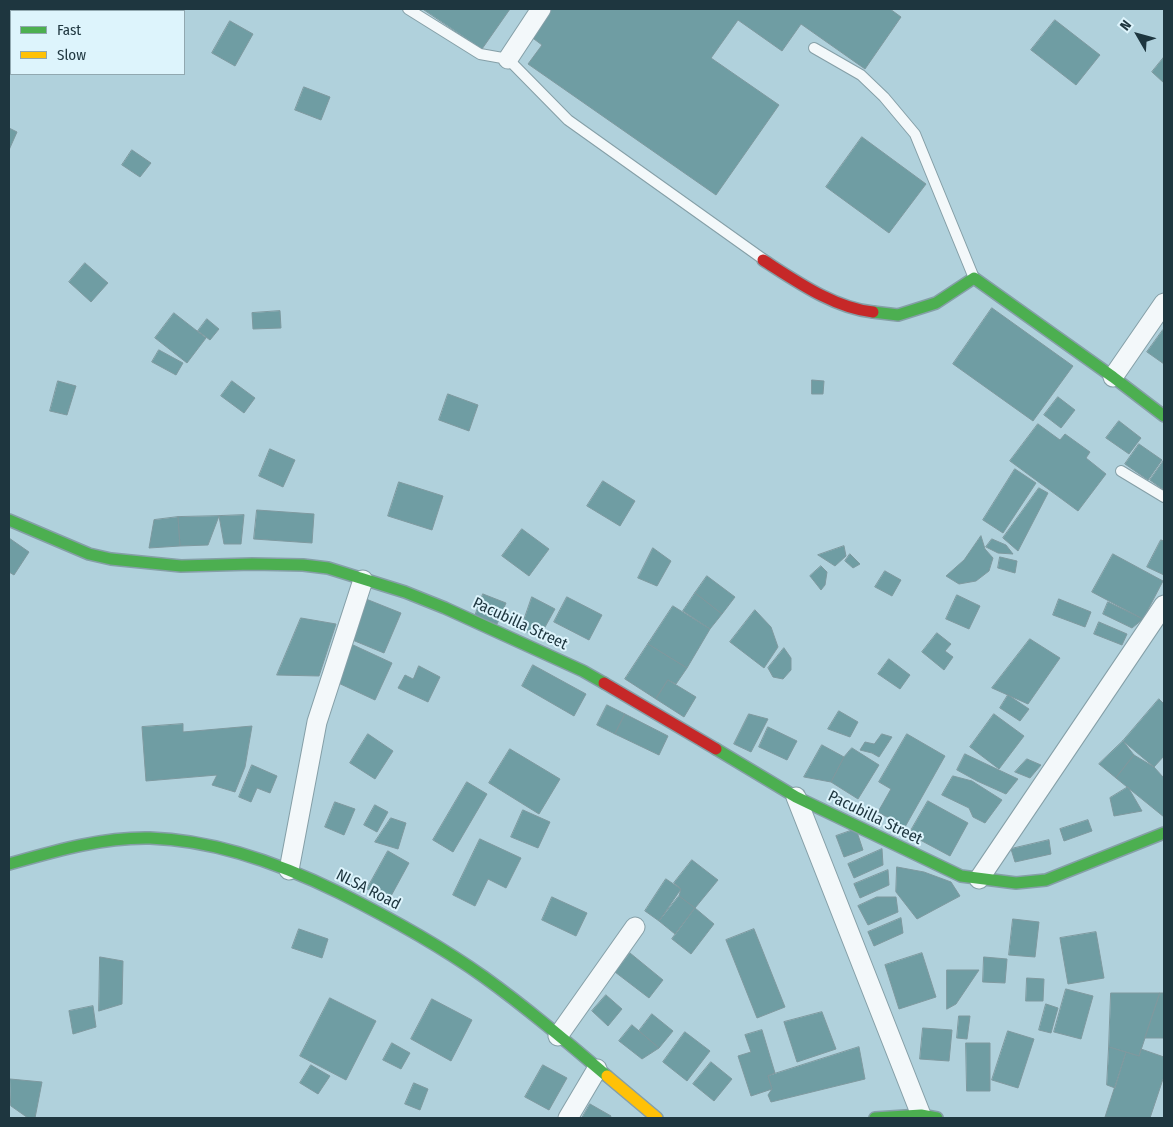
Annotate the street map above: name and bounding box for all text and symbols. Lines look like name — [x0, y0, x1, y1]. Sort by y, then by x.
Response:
legend — [10, 10, 185, 75]
north arrow — [1113, 10, 1163, 60]
text: N — [1117, 17, 1135, 34]
text: Fast — [57, 21, 81, 39]
text: Slow — [57, 46, 86, 64]
street label: Pacubilla Street — [470, 594, 570, 654]
street label: Pacubilla Street — [825, 787, 925, 849]
street label: NLSA Road — [333, 866, 403, 914]

